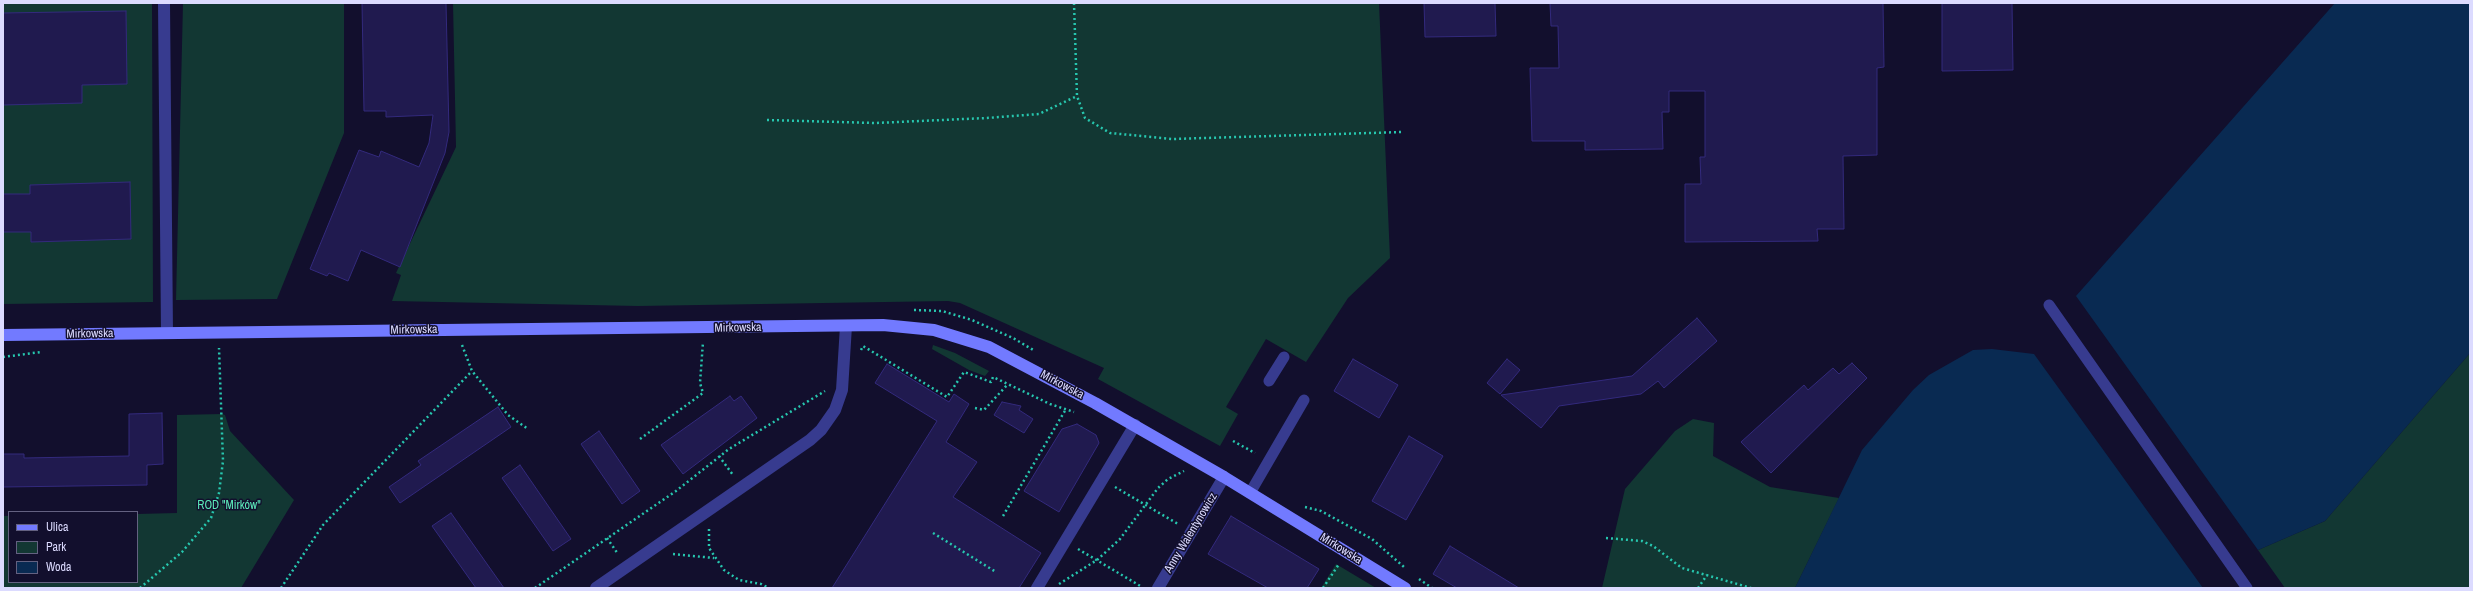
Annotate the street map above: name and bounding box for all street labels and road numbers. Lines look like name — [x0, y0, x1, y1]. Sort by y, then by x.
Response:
street label: Mirkowska — [714, 320, 762, 336]
street label: Mirkowska — [390, 322, 438, 338]
street label: Mirkowska — [66, 326, 114, 342]
street label: Mirkowska — [1038, 368, 1086, 402]
street label: Anny Walentynowicz — [1161, 490, 1221, 576]
street label: Mirkowska — [1317, 530, 1365, 568]

